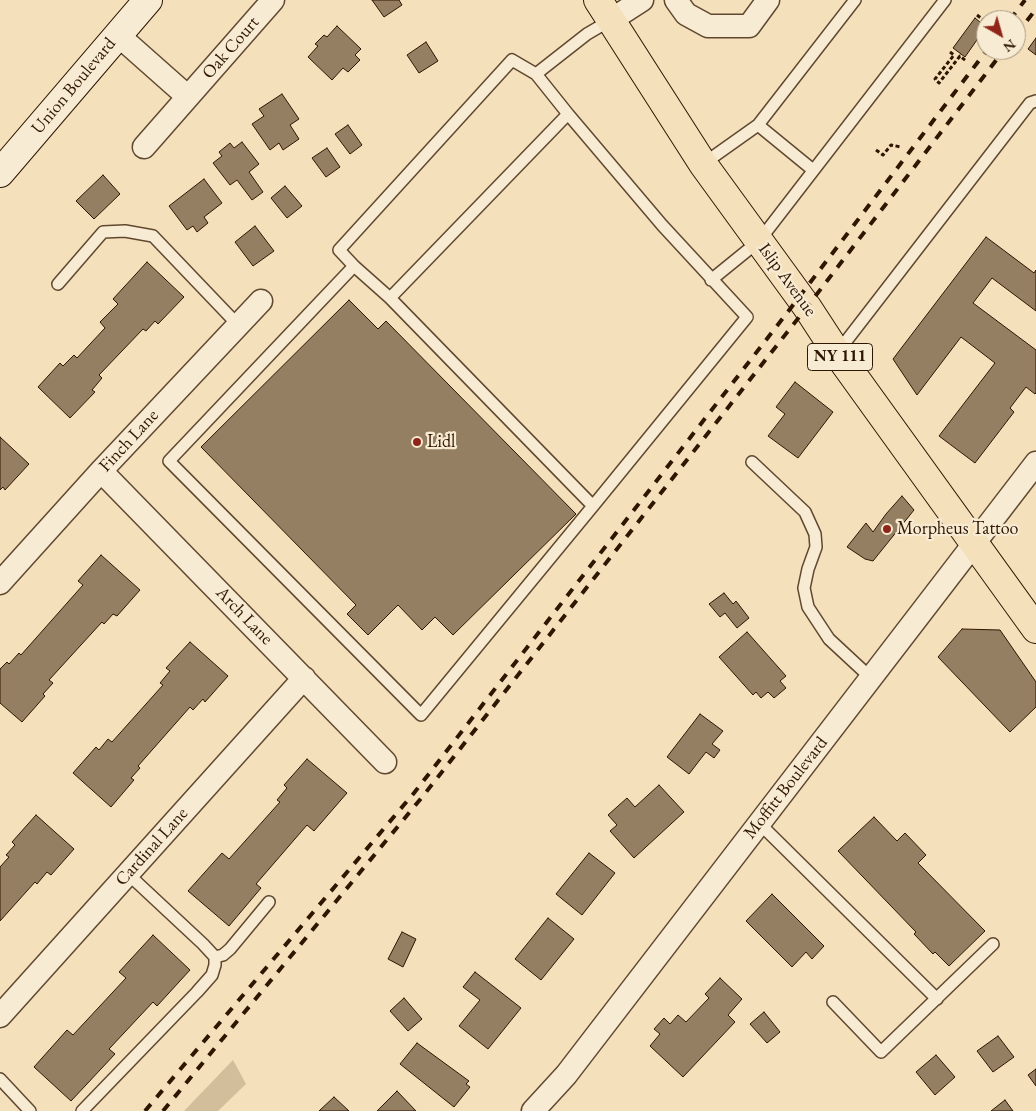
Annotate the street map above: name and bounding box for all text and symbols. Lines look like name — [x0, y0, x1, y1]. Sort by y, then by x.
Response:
north arrow — [976, 10, 1026, 60]
street label: Oak Court — [198, 12, 264, 84]
street label: Union Boulevard — [27, 33, 121, 139]
text: N — [1000, 35, 1020, 57]
street label: Islip Avenue — [753, 239, 821, 321]
road number: NY 111 — [808, 344, 872, 371]
street label: Finch Lane — [95, 405, 163, 477]
place label: Lidl — [427, 431, 455, 453]
marker: Lidl — [411, 436, 423, 448]
place label: Morpheus Tattoo — [897, 518, 1019, 540]
marker: Morpheus Tattoo — [881, 523, 893, 535]
street label: Arch Lane — [211, 582, 277, 650]
street label: Moffitt Boulevard — [739, 733, 833, 843]
street label: Cardinal Lane — [111, 803, 193, 891]

